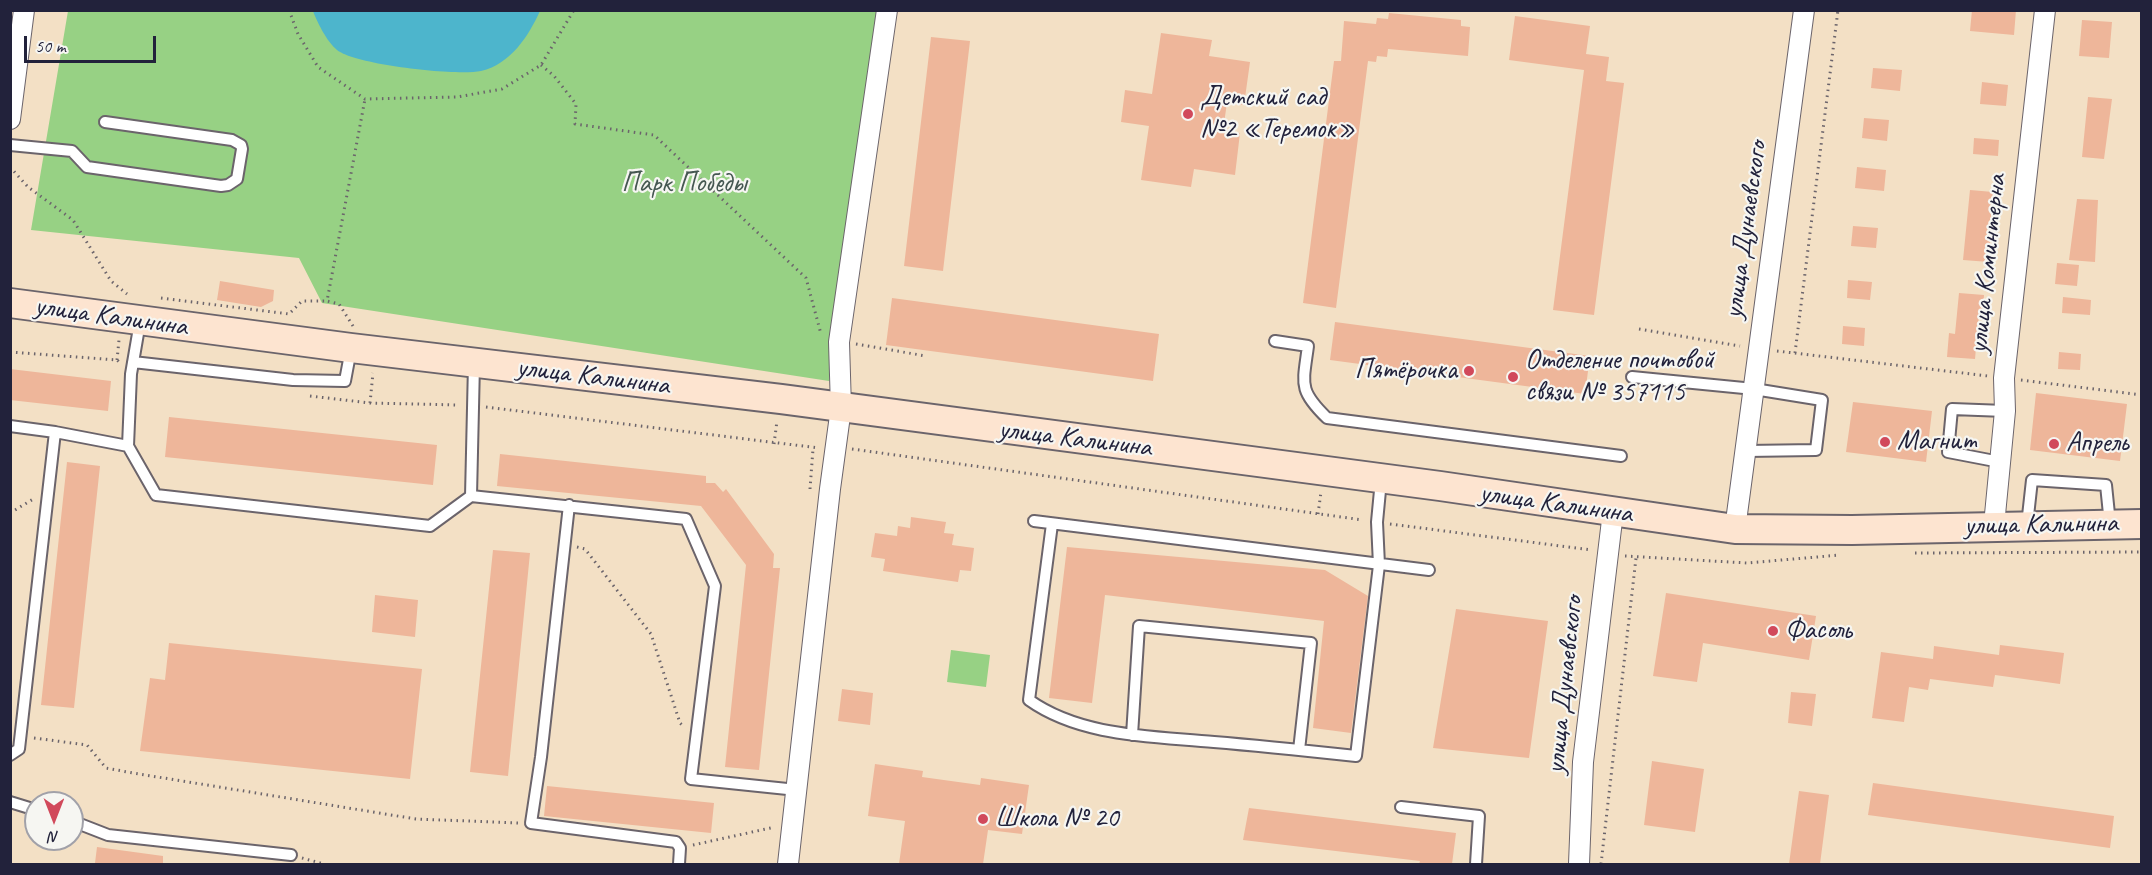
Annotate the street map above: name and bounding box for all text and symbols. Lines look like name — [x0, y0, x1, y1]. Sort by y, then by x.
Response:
scale bar — [27, 24, 159, 62]
text: 50 m — [35, 35, 66, 57]
place label: Детский сад №2 «Теремок» — [1200, 81, 1355, 147]
marker: Детский сад №2 «Теремок» — [1181, 107, 1195, 121]
street label: улица Дунаевского — [1717, 139, 1775, 321]
park label: Парк Победы — [622, 167, 746, 201]
street label: улица Коминтерна — [1962, 173, 2014, 355]
street label: улица Калинина — [33, 290, 189, 344]
place label: Отделение почтовой связи № 357115 — [1525, 344, 1714, 410]
street label: улица Калинина — [515, 351, 671, 403]
place label: Пятёрочка — [1354, 354, 1457, 388]
marker: Пятёрочка — [1462, 364, 1476, 378]
marker: Отделение почтовой связи № 357115 — [1506, 370, 1520, 384]
street label: улица Калинина — [997, 413, 1153, 465]
place label: Магнит — [1897, 425, 1977, 459]
place label: Апрель — [2066, 427, 2129, 461]
marker: Магнит — [1878, 435, 1892, 449]
marker: Апрель — [2047, 437, 2061, 451]
street label: улица Калинина — [1478, 477, 1634, 531]
street label: улица Калинина — [1964, 507, 2118, 543]
street label: улица Дунаевского — [1539, 594, 1591, 776]
place label: Фасоль — [1785, 614, 1852, 648]
marker: Фасоль — [1766, 624, 1780, 638]
north arrow — [24, 791, 84, 851]
place label: Школа № 20 — [995, 802, 1119, 836]
marker: Школа № 20 — [976, 812, 990, 826]
text: N — [49, 827, 59, 847]

